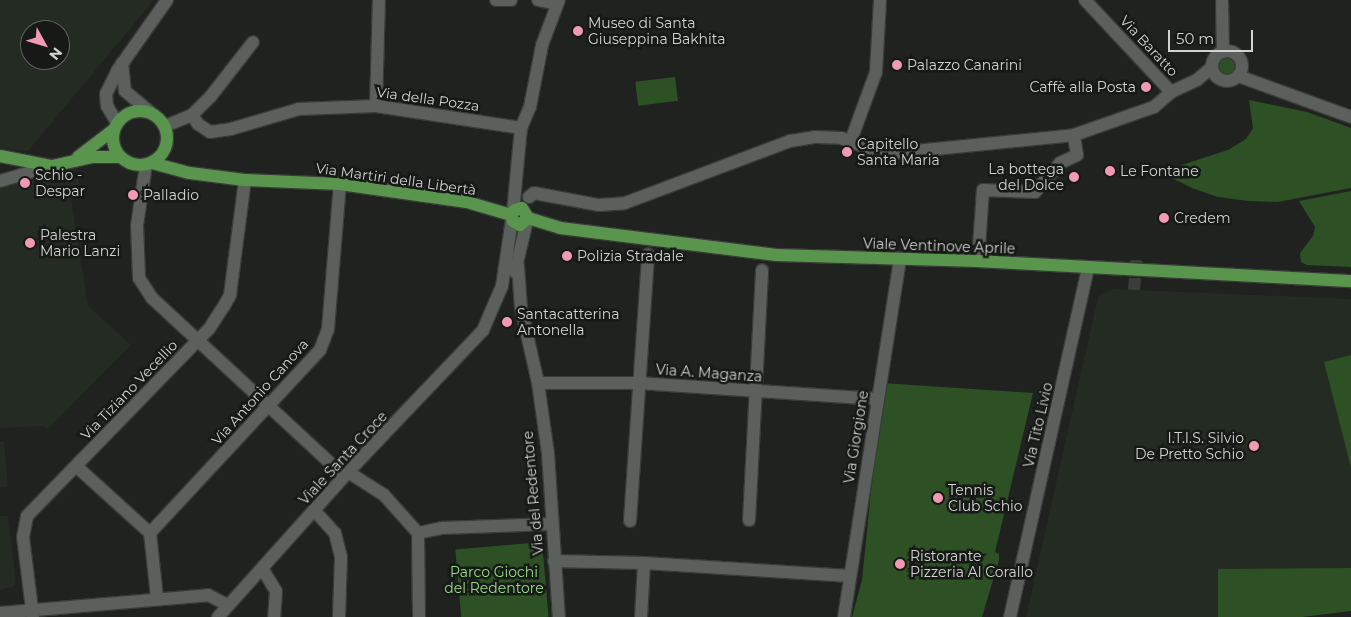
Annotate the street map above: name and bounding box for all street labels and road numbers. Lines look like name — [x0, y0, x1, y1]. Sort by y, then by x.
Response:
street label: Via Baratto — [1117, 12, 1181, 80]
street label: Via della Pozza — [375, 83, 481, 115]
street label: Via Martiri della Libertà — [315, 159, 477, 199]
street label: Viale Ventinove Aprile — [863, 235, 1015, 257]
street label: Via Antonio Canova — [208, 336, 312, 448]
street label: Via Tiziano Vecellio — [77, 337, 181, 443]
street label: Via A. Maganza — [655, 361, 763, 385]
street label: Via Tito Livio — [1020, 381, 1056, 469]
street label: Via Giorgione — [840, 389, 872, 485]
street label: Viale Santa Croce — [295, 408, 391, 508]
street label: Via del Redentore — [519, 430, 547, 556]

